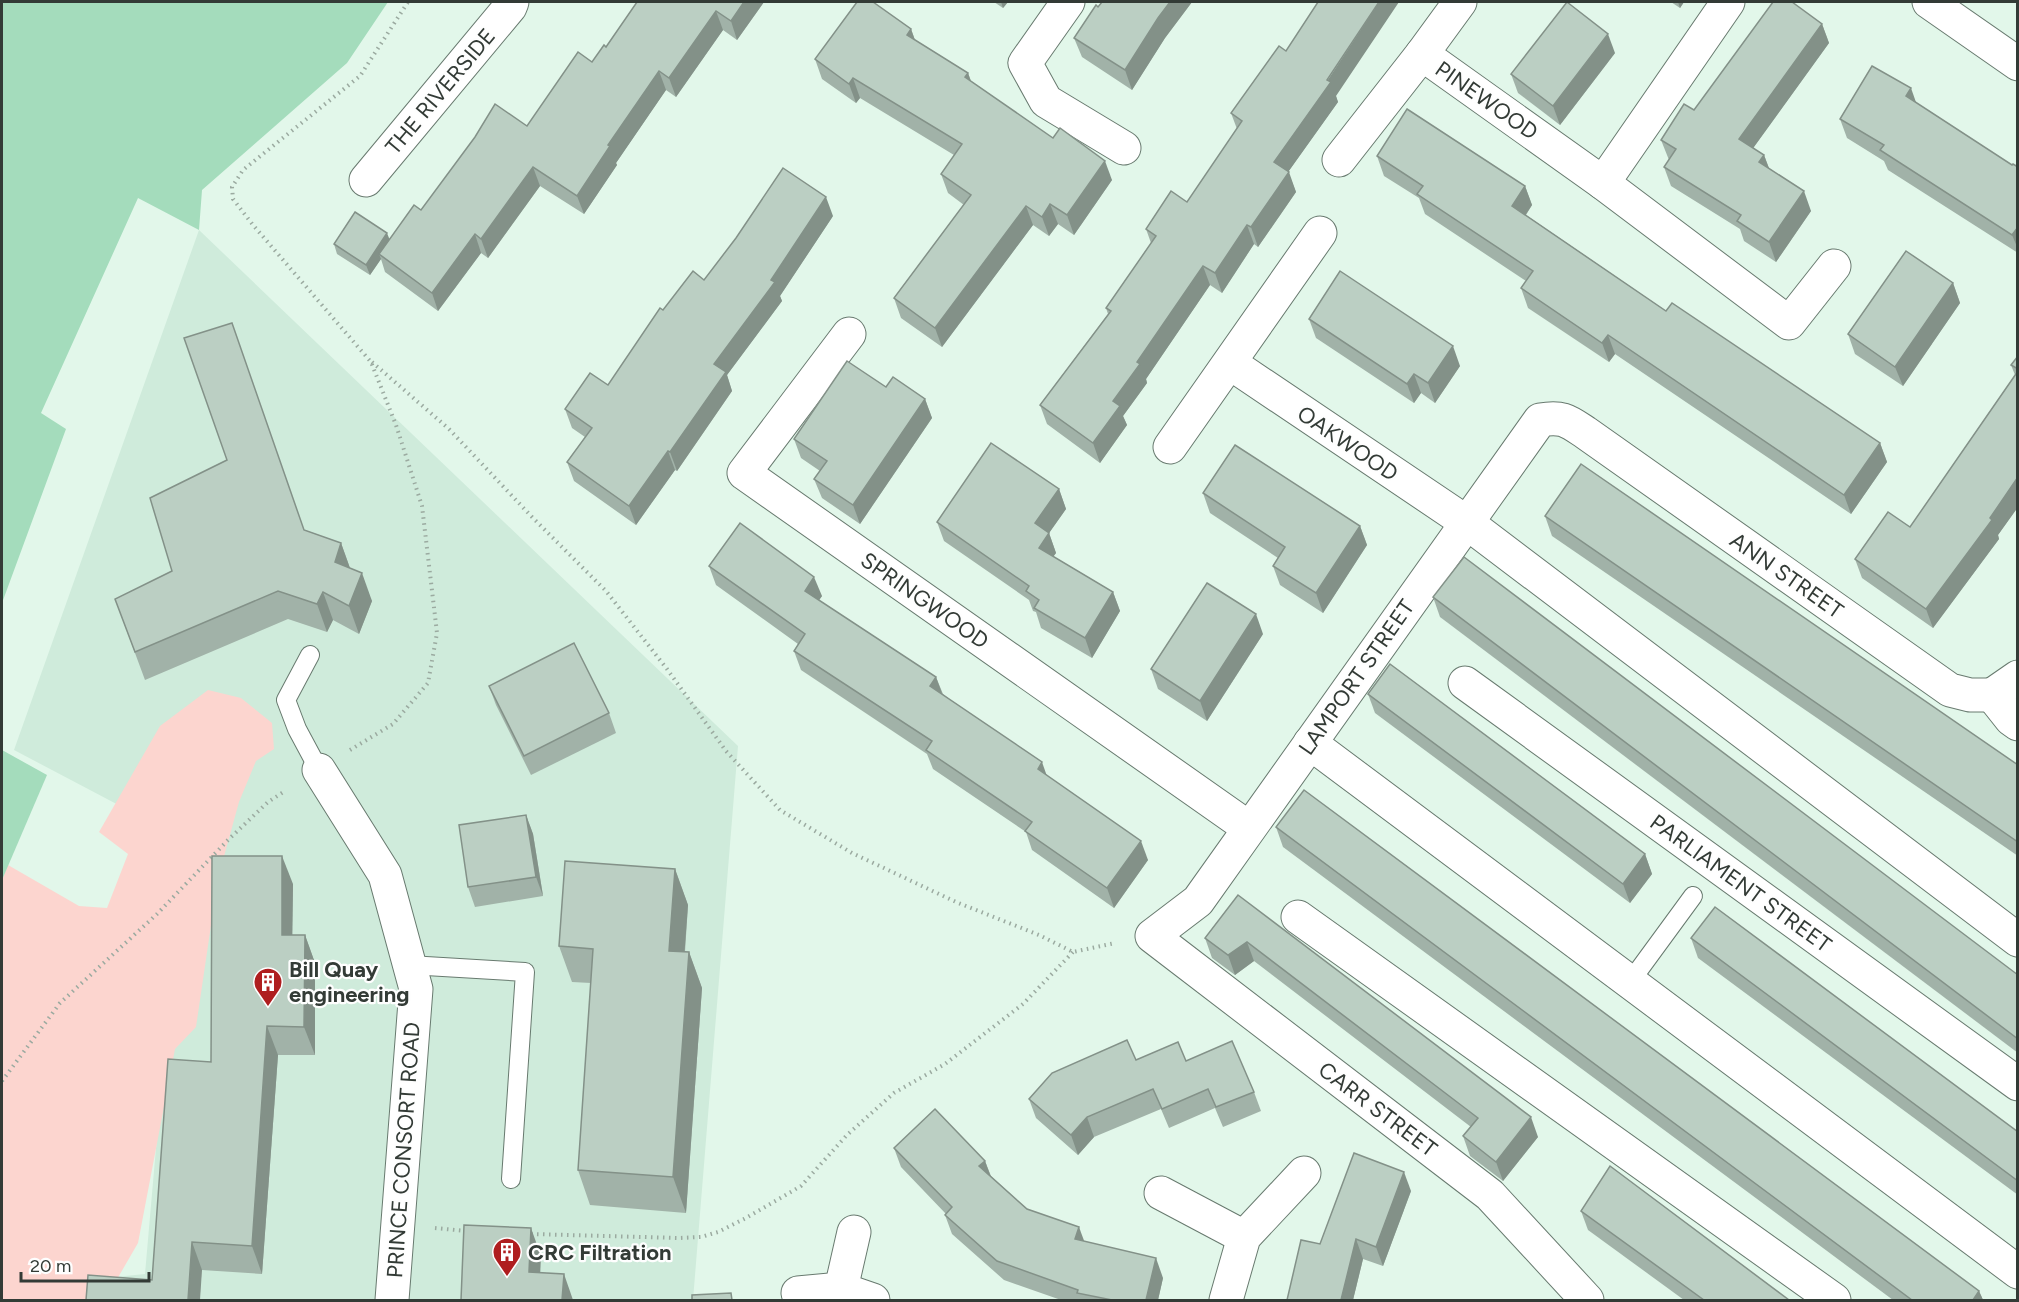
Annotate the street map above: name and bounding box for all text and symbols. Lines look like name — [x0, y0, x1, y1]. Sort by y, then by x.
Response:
street label: THE RIVERSIDE — [380, 23, 501, 160]
street label: PINEWOOD — [1430, 55, 1543, 146]
street label: OAKWOOD — [1292, 400, 1403, 487]
street label: ANN STREET — [1725, 526, 1849, 624]
street label: SPRINGWOOD — [855, 546, 994, 655]
street label: LAMPORT STREET — [1293, 594, 1420, 760]
street label: PARLIAMENT STREET — [1645, 809, 1837, 958]
place label: Bill Quay engineering — [289, 956, 409, 1008]
building icon: Bill Quay engineering — [252, 966, 284, 1008]
street label: PRINCE CONSORT ROAD — [381, 1021, 426, 1279]
street label: CARR STREET — [1313, 1056, 1442, 1163]
building icon: CRC Filtration — [491, 1236, 523, 1278]
place label: CRC Filtration — [528, 1239, 672, 1266]
scale bar — [21, 1245, 148, 1283]
text: 20 m — [30, 1255, 71, 1277]

